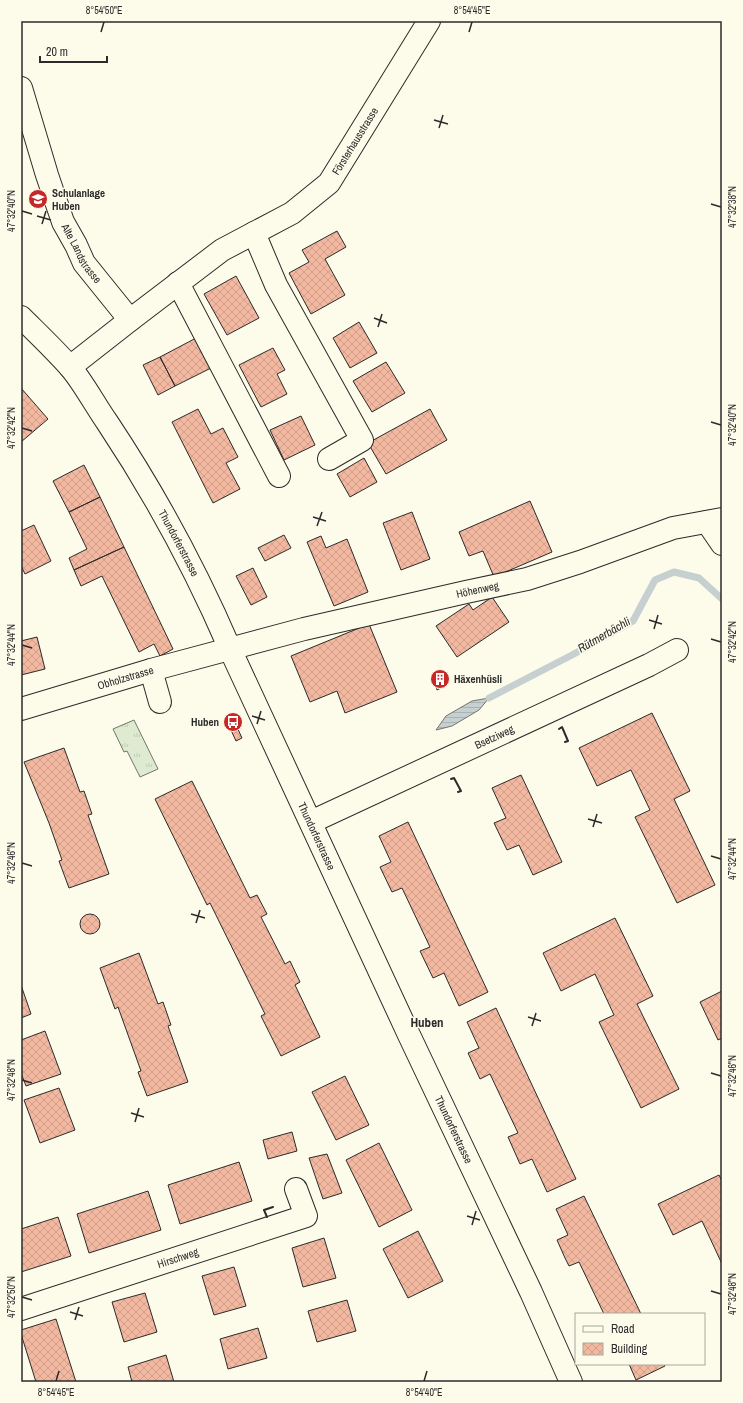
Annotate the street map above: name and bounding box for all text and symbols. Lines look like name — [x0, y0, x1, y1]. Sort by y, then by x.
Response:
text: 8°54'50"E — [86, 4, 122, 17]
text: 8°54'45"E — [454, 4, 490, 17]
scale bar — [40, 38, 107, 64]
text: 20 m — [46, 44, 68, 60]
street label: Försterhausstrasse — [329, 105, 381, 177]
place label: Schulanlage Huben — [52, 186, 105, 213]
text: 47°32'38"N — [726, 186, 739, 228]
school or university icon: Schulanlage Huben — [27, 188, 49, 210]
text: 47°32'40"N — [5, 190, 18, 232]
street label: Alte Landstrasse — [58, 220, 105, 286]
text: 47°32'40"N — [726, 404, 739, 446]
text: 47°32'42"N — [5, 407, 18, 449]
street label: Thundorferstrasse — [155, 507, 202, 579]
street label: Höhenweg — [455, 578, 500, 601]
water label: Rütmerbächli — [575, 613, 634, 657]
text: 47°32'42"N — [726, 621, 739, 663]
text: 47°32'44"N — [5, 624, 18, 666]
street label: Obholzstrasse — [96, 663, 155, 693]
building icon: Häxenhüsli — [429, 668, 451, 690]
place label: Häxenhüsli — [454, 672, 502, 686]
bus stop icon: Huben — [222, 711, 244, 733]
place label: Huben — [191, 715, 219, 729]
street label: Bsetziweg — [472, 722, 516, 752]
street label: Thundorferstrasse — [295, 800, 339, 872]
text: 47°32'44"N — [726, 838, 739, 880]
text: 47°32'46"N — [5, 842, 18, 884]
district label: Huben — [410, 1014, 444, 1031]
text: 47°32'46"N — [726, 1055, 739, 1097]
text: 47°32'48"N — [5, 1059, 18, 1101]
street label: Thundorferstrasse — [432, 1093, 476, 1166]
street label: Hirschweg — [155, 1245, 200, 1271]
text: 47°32'48"N — [726, 1273, 739, 1315]
text: 47°32'50"N — [5, 1276, 18, 1318]
legend — [575, 1313, 705, 1365]
text: Road — [611, 1321, 635, 1337]
text: Building — [611, 1341, 648, 1357]
text: 8°54'45"E — [38, 1386, 74, 1399]
text: 8°54'40"E — [406, 1386, 442, 1399]

